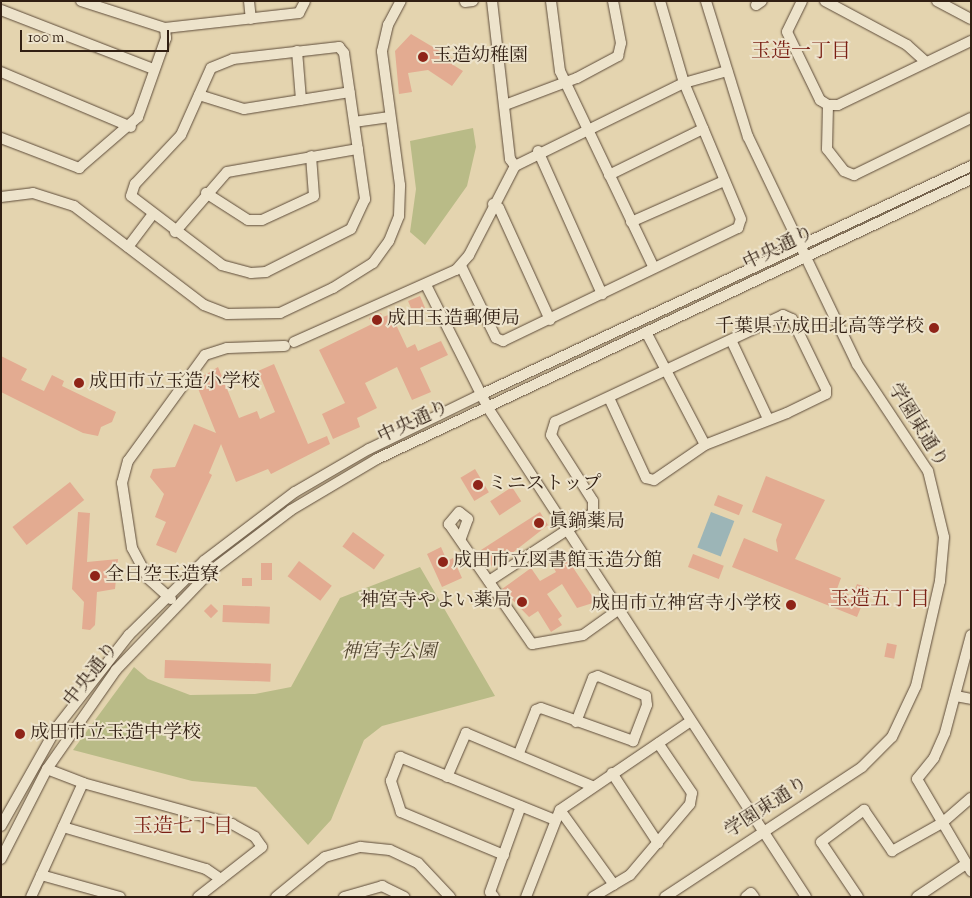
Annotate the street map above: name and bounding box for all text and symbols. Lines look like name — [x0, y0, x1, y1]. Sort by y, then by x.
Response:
scale bar — [22, 20, 171, 52]
text: 100 m — [28, 28, 64, 49]
district label: 玉造一丁目 — [751, 40, 851, 64]
place label: 玉造幼稚園 — [433, 46, 528, 68]
marker: 玉造幼稚園 — [417, 51, 429, 63]
street label: 中央通り — [740, 222, 818, 276]
place label: 成田玉造郵便局 — [387, 309, 520, 331]
marker: 成田玉造郵便局 — [371, 314, 383, 326]
place label: 千葉県立成田北高等学校 — [715, 317, 924, 339]
marker: 千葉県立成田北高等学校 — [928, 322, 940, 334]
place label: 成田市立玉造小学校 — [89, 372, 260, 394]
marker: 成田市立玉造小学校 — [73, 377, 85, 389]
street label: 学園東通り — [882, 380, 952, 472]
street label: 中央通り — [375, 397, 453, 449]
place label: ミニストップ — [488, 474, 602, 496]
marker: ミニストップ — [472, 479, 484, 491]
place label: 眞鍋薬局 — [549, 512, 625, 534]
marker: 眞鍋薬局 — [533, 517, 545, 529]
place label: 成田市立図書館玉造分館 — [453, 551, 662, 573]
marker: 成田市立図書館玉造分館 — [437, 556, 449, 568]
place label: 全日空玉造寮 — [105, 565, 219, 587]
marker: 全日空玉造寮 — [89, 570, 101, 582]
district label: 玉造五丁目 — [830, 588, 930, 612]
place label: 神宮寺やよい薬局 — [360, 591, 512, 613]
place label: 成田市立神宮寺小学校 — [591, 594, 781, 616]
marker: 神宮寺やよい薬局 — [516, 596, 528, 608]
marker: 成田市立神宮寺小学校 — [785, 599, 797, 611]
street label: 中央通り — [60, 638, 124, 712]
park label: 神宮寺公園 — [342, 642, 436, 664]
place label: 成田市立玉造中学校 — [30, 723, 201, 745]
marker: 成田市立玉造中学校 — [14, 728, 26, 740]
street label: 学園東通り — [721, 773, 813, 843]
district label: 玉造七丁目 — [133, 815, 233, 839]

